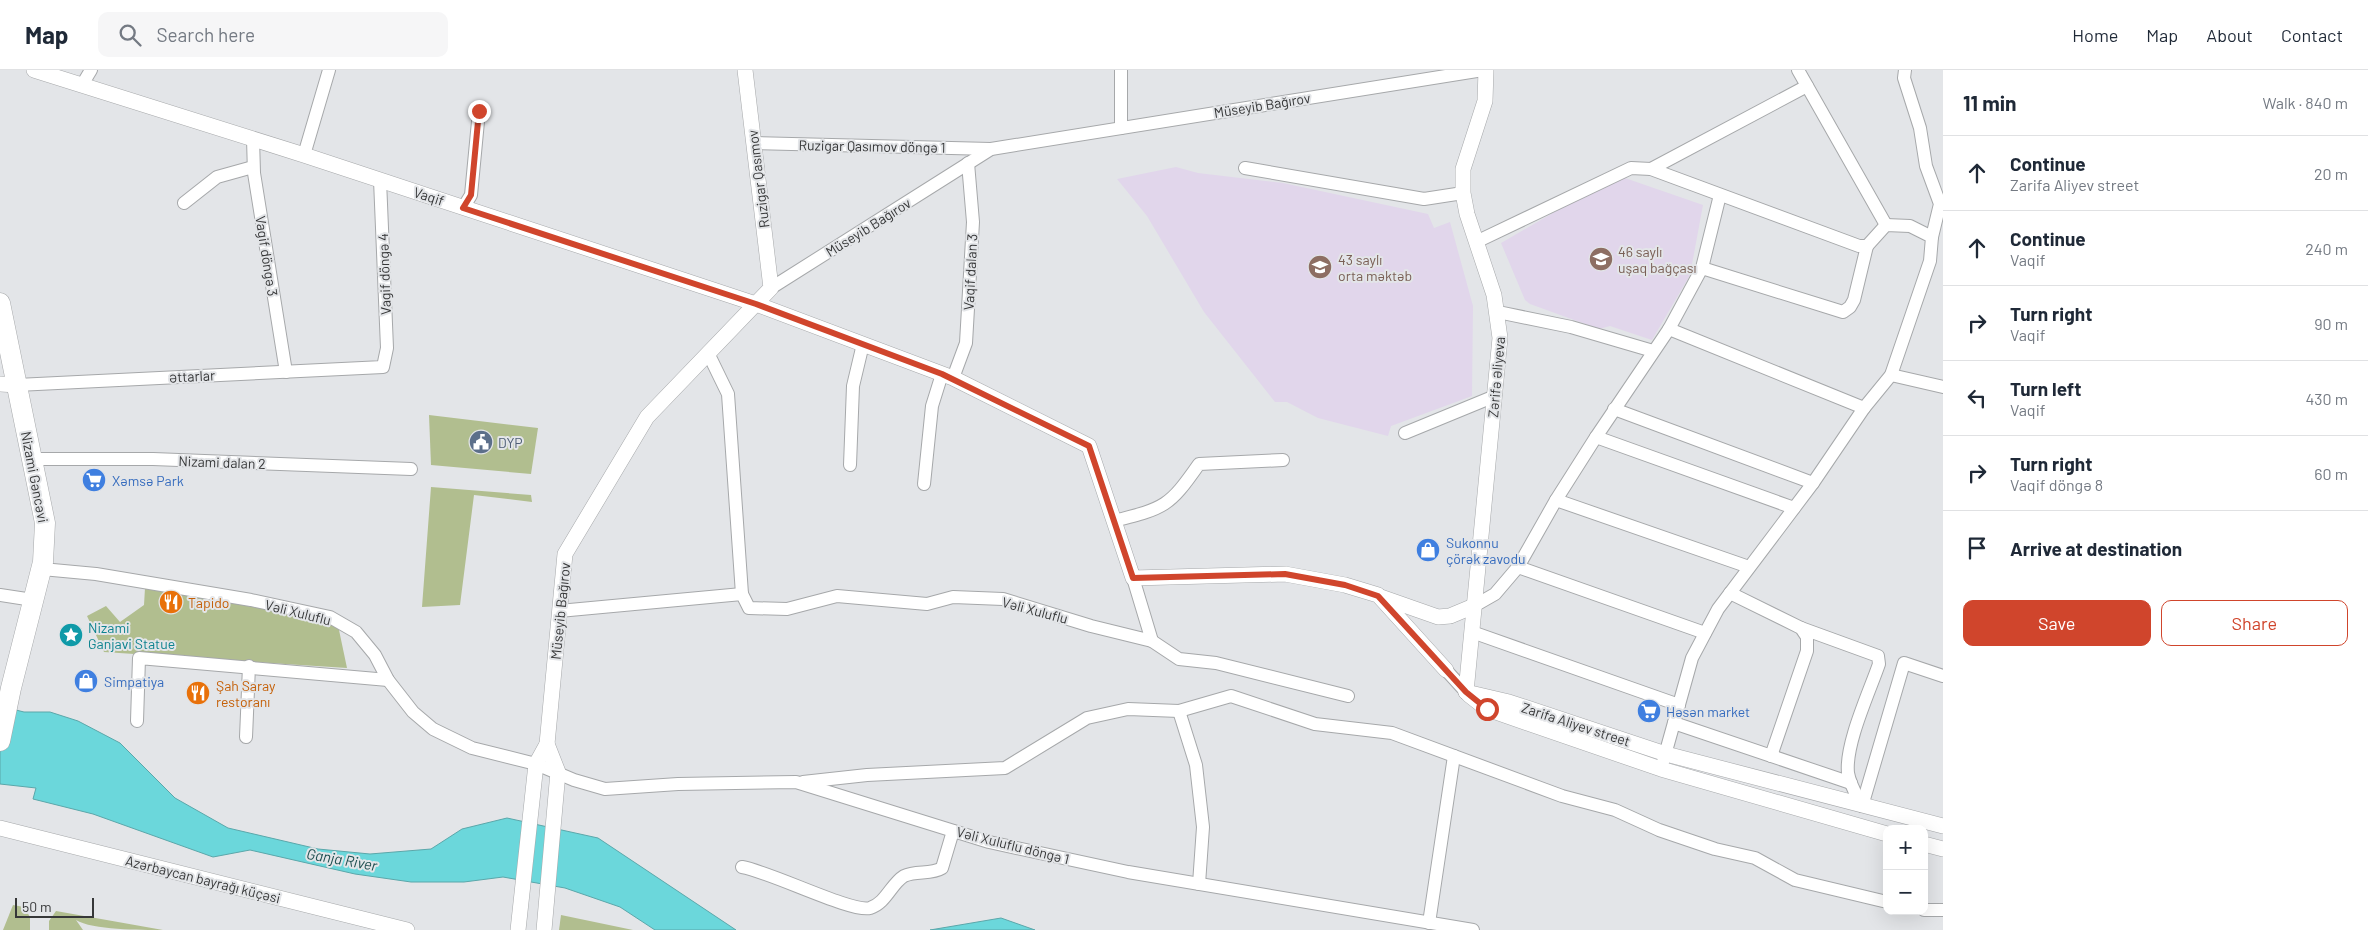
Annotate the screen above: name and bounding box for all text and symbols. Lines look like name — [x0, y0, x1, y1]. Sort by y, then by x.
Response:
search box — [98, 12, 448, 57]
text: Map — [25, 20, 68, 49]
icon: search — [116, 21, 144, 49]
text: Search here — [156, 23, 255, 46]
text: Home — [2072, 24, 2118, 46]
text: Map — [2146, 24, 2178, 46]
text: About — [2206, 24, 2253, 46]
text: Contact — [2281, 24, 2343, 46]
street label: Müseyib Bağırov — [1213, 89, 1312, 121]
text: 11 min — [1963, 90, 2017, 115]
text: Walk · 840 m — [2262, 93, 2348, 112]
route end — [468, 100, 491, 123]
street label: Ruzigar Qasımov — [744, 129, 772, 229]
street label: Ruzigar Qasımov döngə 1 — [798, 136, 946, 156]
text: Continue — [2010, 152, 2086, 175]
icon: ahead — [1963, 159, 1991, 187]
text: 20 m — [2314, 164, 2348, 183]
text: Zarifa Aliyev street — [2010, 175, 2139, 194]
street label: Vaqif — [412, 183, 446, 209]
street label: Müseyib Bağırov — [822, 194, 914, 260]
street label: Vagif döngə 3 — [252, 215, 282, 297]
text: Continue — [2010, 227, 2086, 250]
street label: Vagif döngə 4 — [374, 233, 394, 315]
street label: Vaqif dalan 3 — [960, 233, 980, 311]
icon: ahead — [1963, 234, 1991, 262]
text: 240 m — [2305, 239, 2348, 258]
place label: 46 saylı uşaq bağçası — [1618, 243, 1696, 276]
school or university icon: 46 saylı uşaq bağçası — [1588, 246, 1614, 272]
text: Vaqif — [2010, 250, 2045, 269]
place label: 43 saylı orta məktəb — [1338, 251, 1412, 284]
school or university icon: 43 saylı orta məktəb — [1307, 254, 1333, 280]
text: Turn right — [2010, 302, 2092, 325]
icon: right — [1963, 309, 1991, 337]
text: 90 m — [2314, 314, 2348, 333]
text: Vaqif — [2010, 325, 2045, 344]
street label: Zərifə Əliyeva — [1484, 336, 1508, 418]
street label: Əttarlar — [169, 366, 215, 386]
text: Turn left — [2010, 377, 2081, 400]
icon: left — [1963, 384, 1991, 412]
text: 430 m — [2305, 389, 2348, 408]
text: Vaqif — [2010, 400, 2045, 419]
public building icon: DYP — [468, 429, 494, 455]
street label: Nizami Gəncəvi — [18, 430, 52, 524]
place label: DYP — [498, 434, 522, 451]
street label: Nizami dalan 2 — [178, 452, 266, 472]
text: Turn right — [2010, 452, 2092, 475]
icon: right — [1963, 459, 1991, 487]
text: 60 m — [2314, 464, 2348, 483]
supermarket icon: Xəmsə Park — [81, 467, 107, 493]
place label: Xəmsə Park — [112, 472, 184, 489]
text: Vaqif döngə 8 — [2010, 475, 2103, 494]
place label: Sukonnu çörək zavodu — [1446, 534, 1526, 567]
icon: arrive — [1963, 534, 1991, 562]
shop icon: Sukonnu çörək zavodu — [1415, 537, 1441, 563]
text: Arrive at destination — [2010, 537, 2182, 560]
street label: Müseyib Bağırov — [546, 561, 574, 660]
restaurant icon: Tapido — [158, 589, 184, 615]
street label: Vəli Xuluflu — [1000, 593, 1070, 627]
place label: Tapido — [188, 594, 229, 611]
street label: Vəli Xuluflu — [263, 596, 333, 628]
button: Save — [1963, 600, 2151, 646]
button: Share — [2161, 600, 2348, 646]
place label: Nizami Ganjavi Statue — [88, 619, 175, 652]
place icon: Nizami Ganjavi Statue — [58, 622, 84, 648]
shop icon: Simpatiya — [73, 668, 99, 694]
place label: Simpatiya — [104, 673, 164, 690]
place label: Şah Saray restoranı — [216, 677, 276, 710]
restaurant icon: Şah Saray restoranı — [185, 680, 211, 706]
route start — [1476, 698, 1499, 721]
street label: Zarifa Aliyev street — [1520, 698, 1632, 750]
supermarket icon: Həsən market — [1636, 698, 1662, 724]
place label: Həsən market — [1666, 703, 1750, 720]
street label: Vəli Xuluflu döngə 1 — [955, 823, 1071, 867]
map controls — [1883, 825, 1928, 915]
button: + — [1883, 825, 1928, 870]
water label: Ganja River — [305, 844, 379, 874]
street label: Azərbaycan bayrağı küçəsi — [124, 851, 282, 907]
button: − — [1883, 870, 1928, 915]
scale bar — [15, 895, 94, 918]
text: 50 m — [22, 898, 51, 915]

